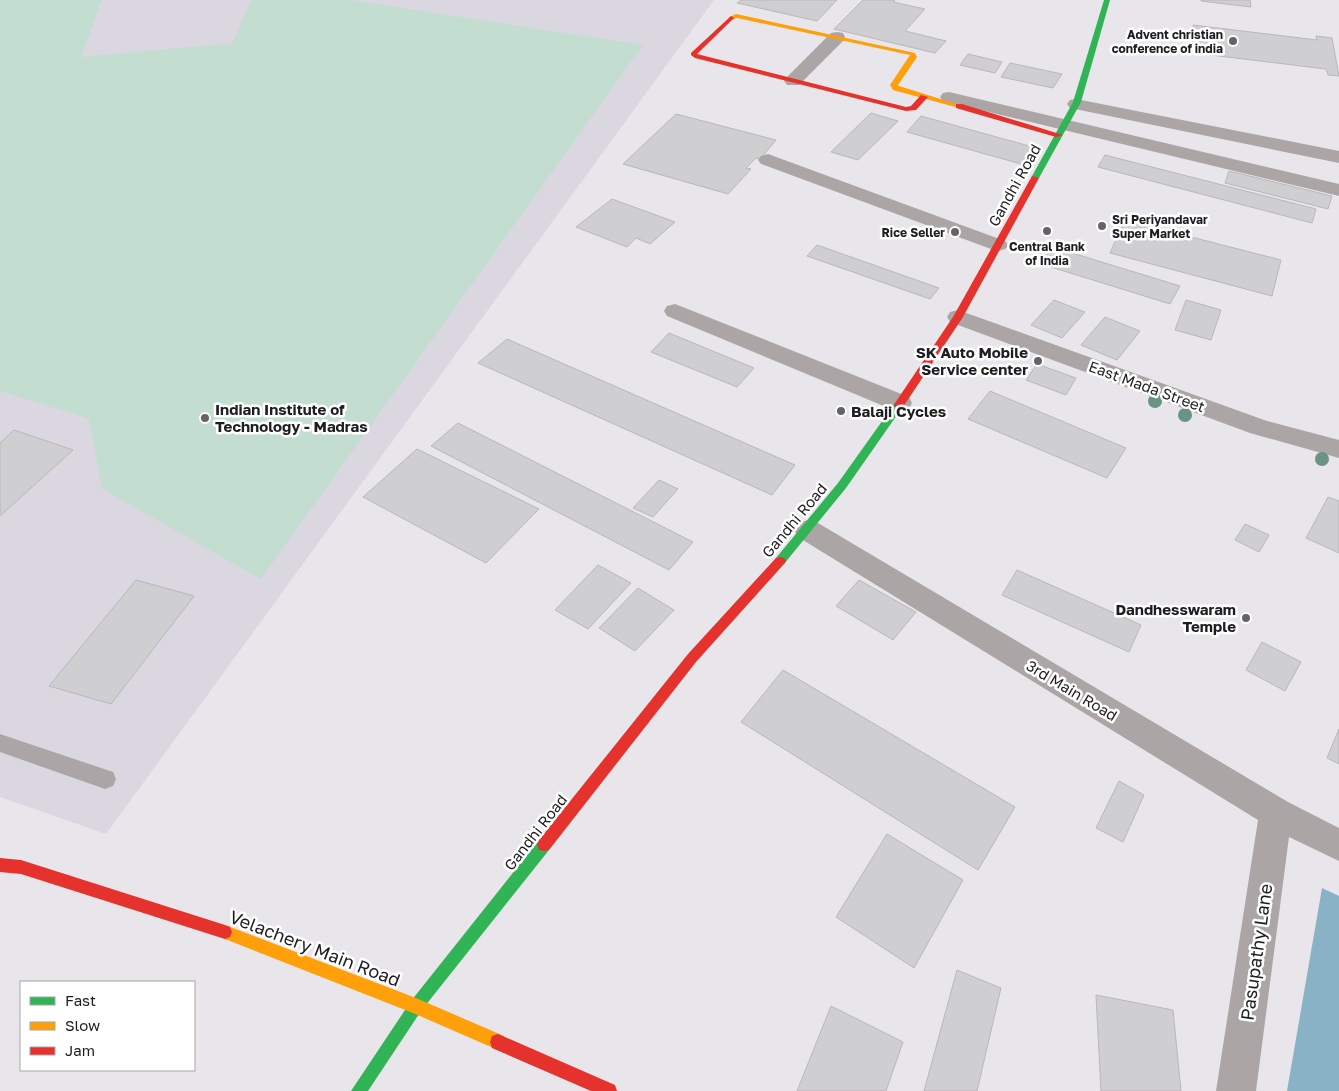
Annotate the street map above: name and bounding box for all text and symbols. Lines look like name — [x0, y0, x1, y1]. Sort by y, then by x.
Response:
place label: Advent christian conference of india — [1112, 27, 1223, 56]
marker: Advent christian conference of india — [1227, 35, 1239, 47]
street label: Gandhi Road — [984, 141, 1044, 229]
place label: Sri Periyandavar Super Market — [1112, 212, 1208, 241]
marker: Sri Periyandavar Super Market — [1096, 220, 1108, 232]
place label: Rice Seller — [882, 225, 945, 240]
marker: Central Bank of India — [1041, 225, 1053, 237]
marker: Rice Seller — [949, 226, 961, 238]
place label: Central Bank of India — [1009, 239, 1085, 268]
place label: SK Auto Mobile Service center — [916, 343, 1028, 378]
marker: SK Auto Mobile Service center — [1032, 355, 1044, 367]
street label: East Mada Street — [1086, 357, 1208, 415]
place label: Indian Institute of Technology - Madras — [215, 400, 368, 435]
place label: Balaji Cycles — [851, 402, 946, 420]
marker: Balaji Cycles — [835, 405, 847, 417]
marker: Indian Institute of Technology - Madras — [199, 412, 211, 424]
street label: Gandhi Road — [758, 479, 830, 561]
place label: Dandhesswaram Temple — [1115, 600, 1236, 635]
marker: Dandhesswaram Temple — [1240, 612, 1252, 624]
street label: 3rd Main Road — [1023, 656, 1121, 724]
street label: Gandhi Road — [500, 791, 570, 873]
street label: Pasupathy Lane — [1236, 882, 1276, 1022]
street label: Velachery Main Road — [227, 905, 403, 991]
legend — [20, 981, 195, 1071]
text: Fast — [65, 991, 96, 1009]
text: Slow — [65, 1016, 100, 1034]
text: Jam — [65, 1041, 95, 1059]

